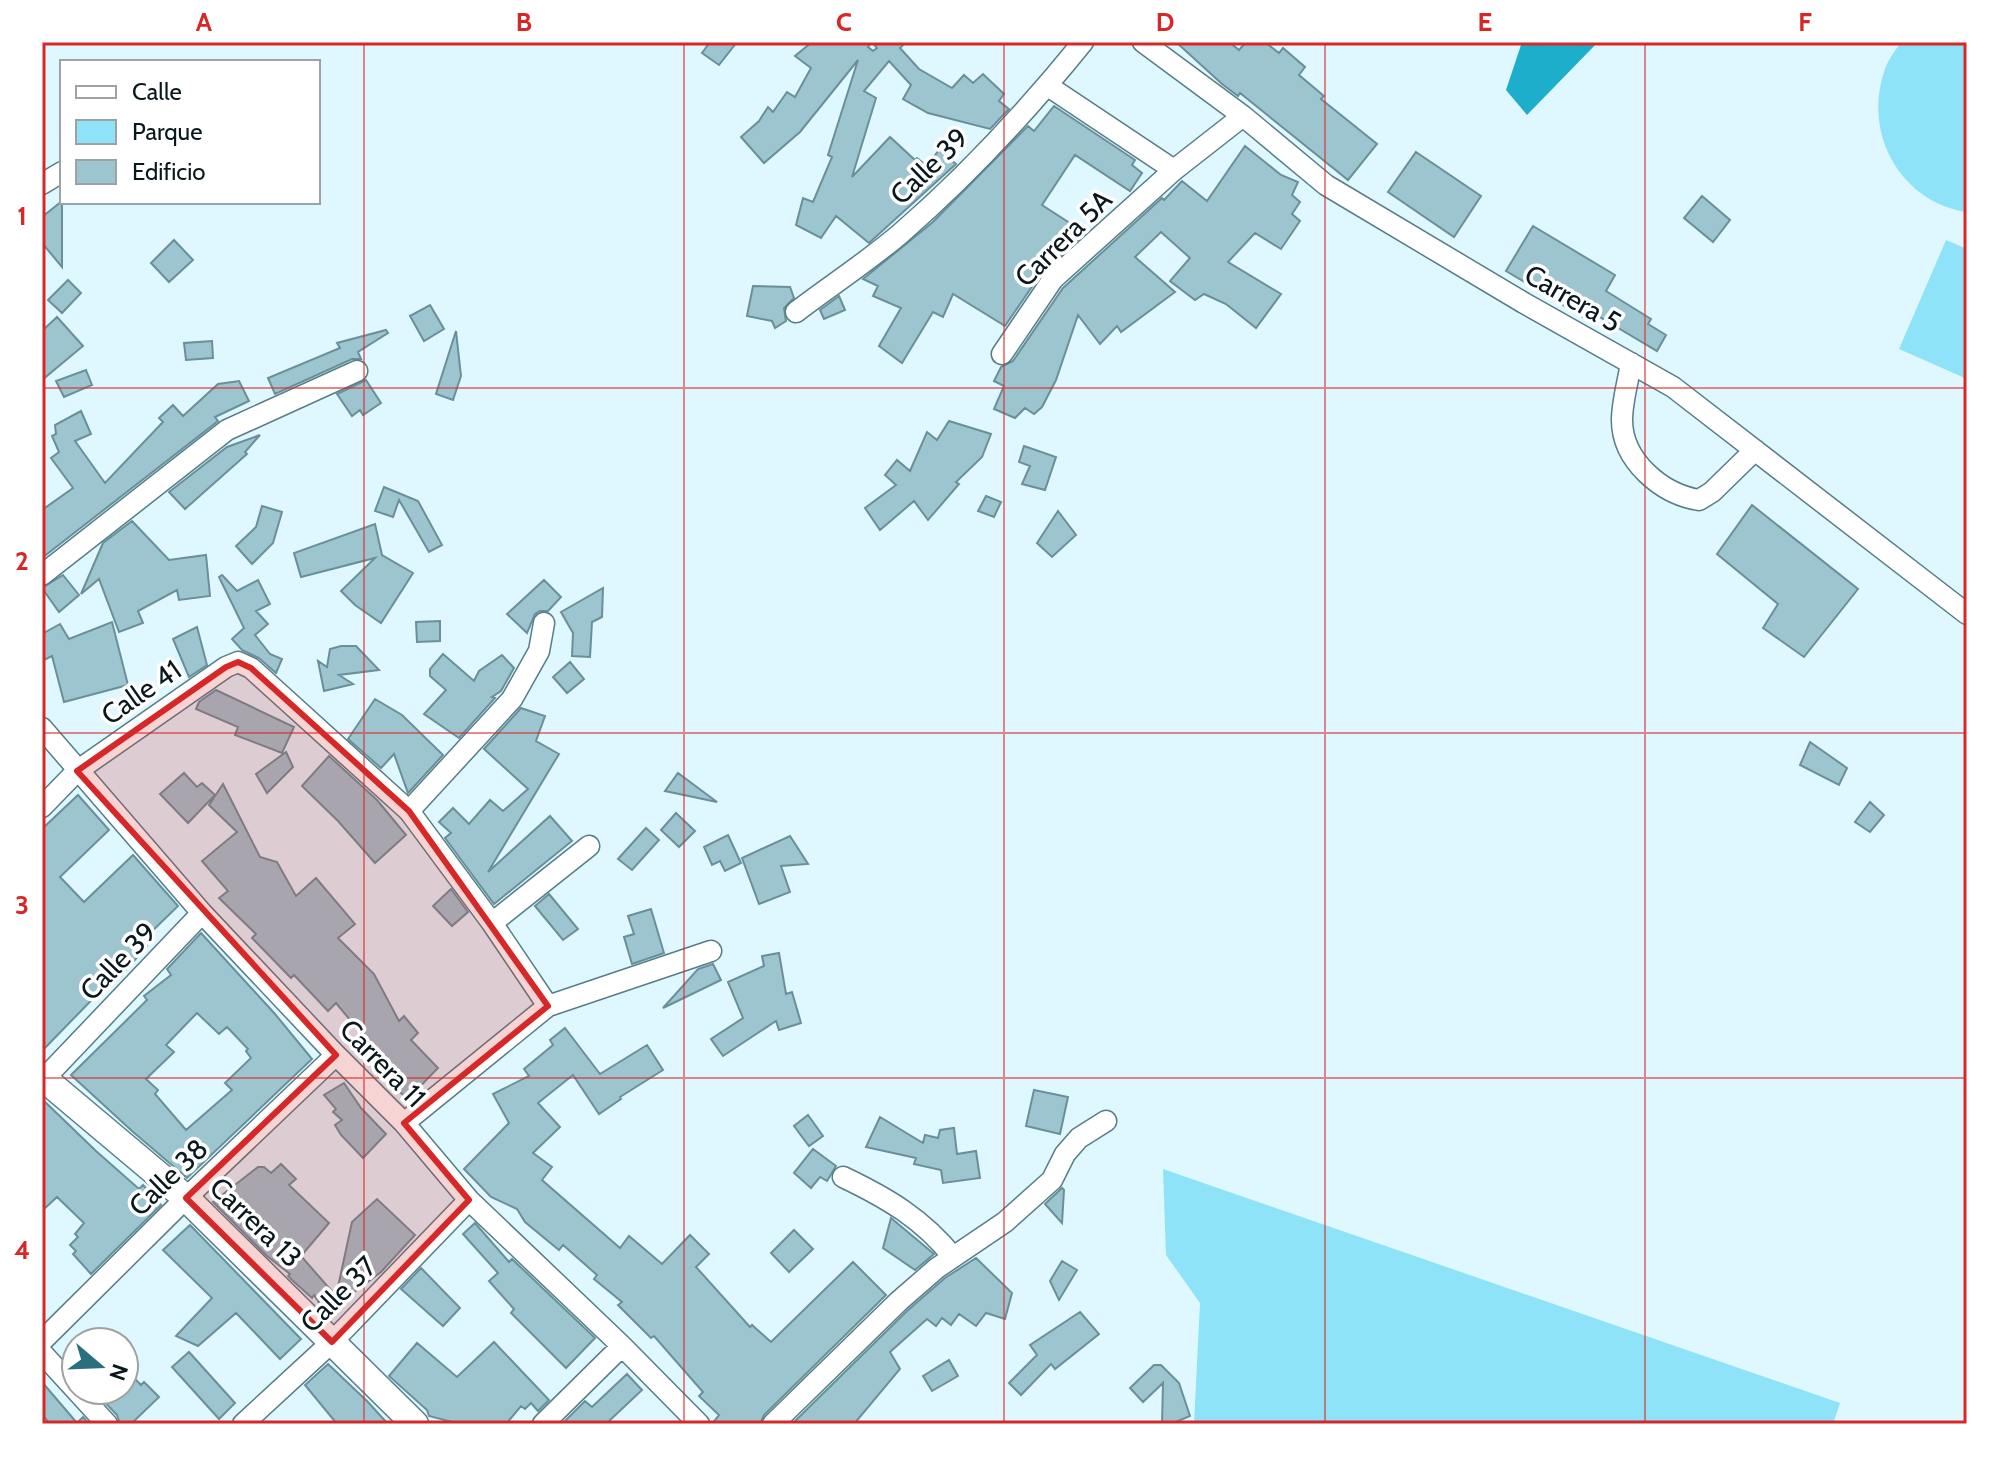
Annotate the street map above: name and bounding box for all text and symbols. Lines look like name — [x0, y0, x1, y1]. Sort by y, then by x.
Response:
text: A — [196, 6, 213, 38]
text: B — [516, 6, 532, 38]
text: C — [836, 6, 852, 38]
text: D — [1156, 6, 1174, 38]
text: E — [1478, 6, 1492, 38]
text: F — [1798, 6, 1812, 38]
legend — [60, 60, 320, 204]
text: Calle — [132, 77, 182, 106]
text: Parque — [132, 117, 202, 146]
street label: Calle 39 — [883, 121, 975, 211]
text: Edificio — [132, 157, 206, 186]
street label: Carrera 5A — [1007, 182, 1119, 294]
text: 1 — [17, 200, 27, 232]
street label: Carrera 5 — [1519, 257, 1627, 339]
text: 2 — [15, 545, 29, 577]
street label: Calle 41 — [95, 652, 187, 732]
text: 3 — [15, 889, 29, 921]
street label: Calle 39 — [73, 915, 163, 1007]
street label: Carrera 11 — [333, 1012, 433, 1114]
street label: Calle 38 — [121, 1131, 215, 1223]
street label: Carrera 13 — [203, 1170, 309, 1274]
text: 4 — [14, 1234, 30, 1266]
street label: Calle 37 — [293, 1249, 383, 1339]
north arrow — [60, 1326, 140, 1406]
text: N — [103, 1361, 134, 1384]

